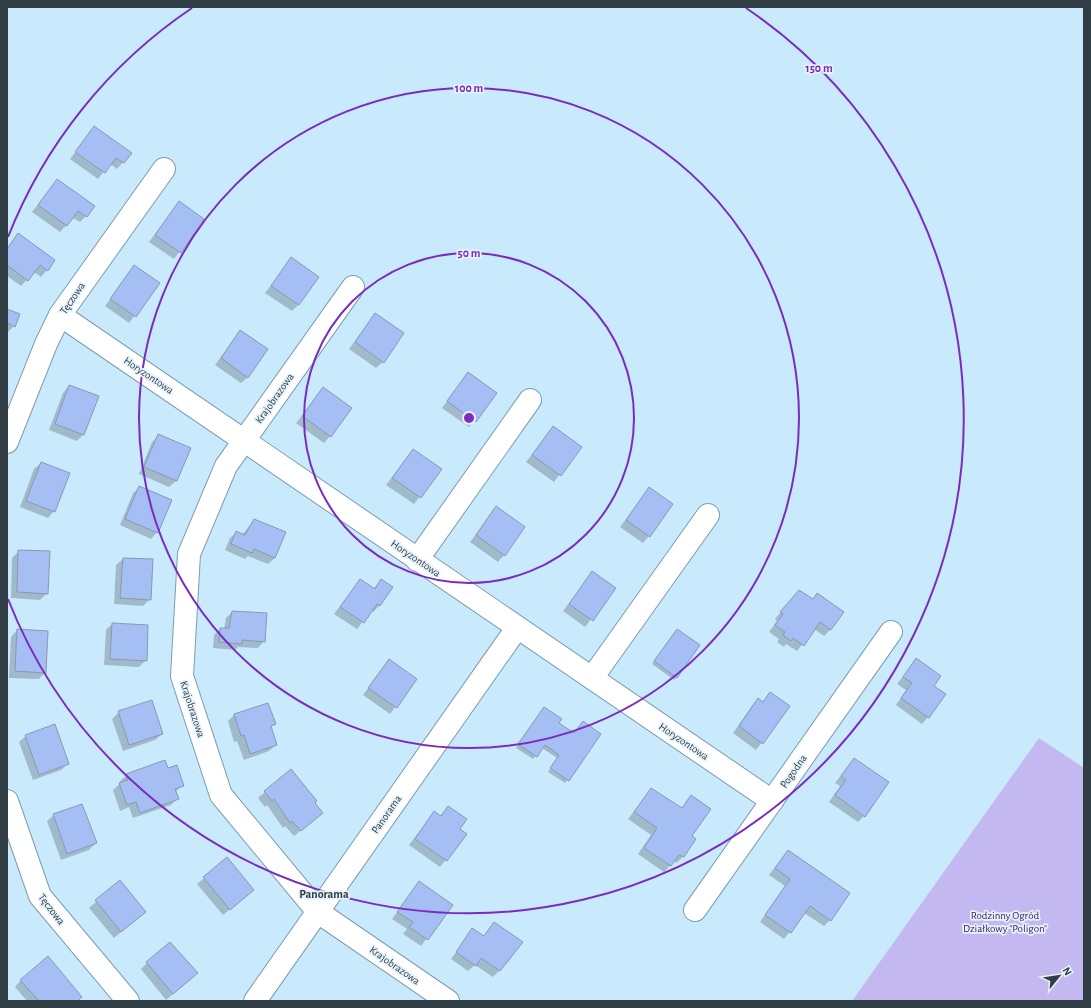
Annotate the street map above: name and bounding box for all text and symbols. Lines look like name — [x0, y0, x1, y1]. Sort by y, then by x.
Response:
text: 150 m — [805, 62, 833, 74]
text: 100 m — [455, 82, 483, 94]
text: 50 m — [458, 247, 481, 259]
street label: Tęczowa — [58, 280, 87, 316]
street label: Horyzontowa — [122, 355, 176, 396]
street label: Krajobrazowa — [253, 371, 296, 426]
centre of rings — [462, 411, 476, 425]
street label: Horyzontowa — [389, 538, 443, 579]
street label: Krajobrazowa — [178, 680, 207, 739]
street label: Horyzontowa — [657, 721, 711, 762]
street label: Pogodna — [778, 753, 809, 790]
street label: Panorama — [369, 793, 403, 835]
district label: Panorama — [299, 888, 349, 900]
street label: Tęczowa — [36, 892, 67, 927]
park label: Rodzinny Ogród Działkowy "Poligon" — [963, 910, 1047, 934]
street label: Krajobrazowa — [367, 944, 422, 987]
north arrow — [1039, 956, 1079, 996]
text: N — [1061, 965, 1074, 977]

